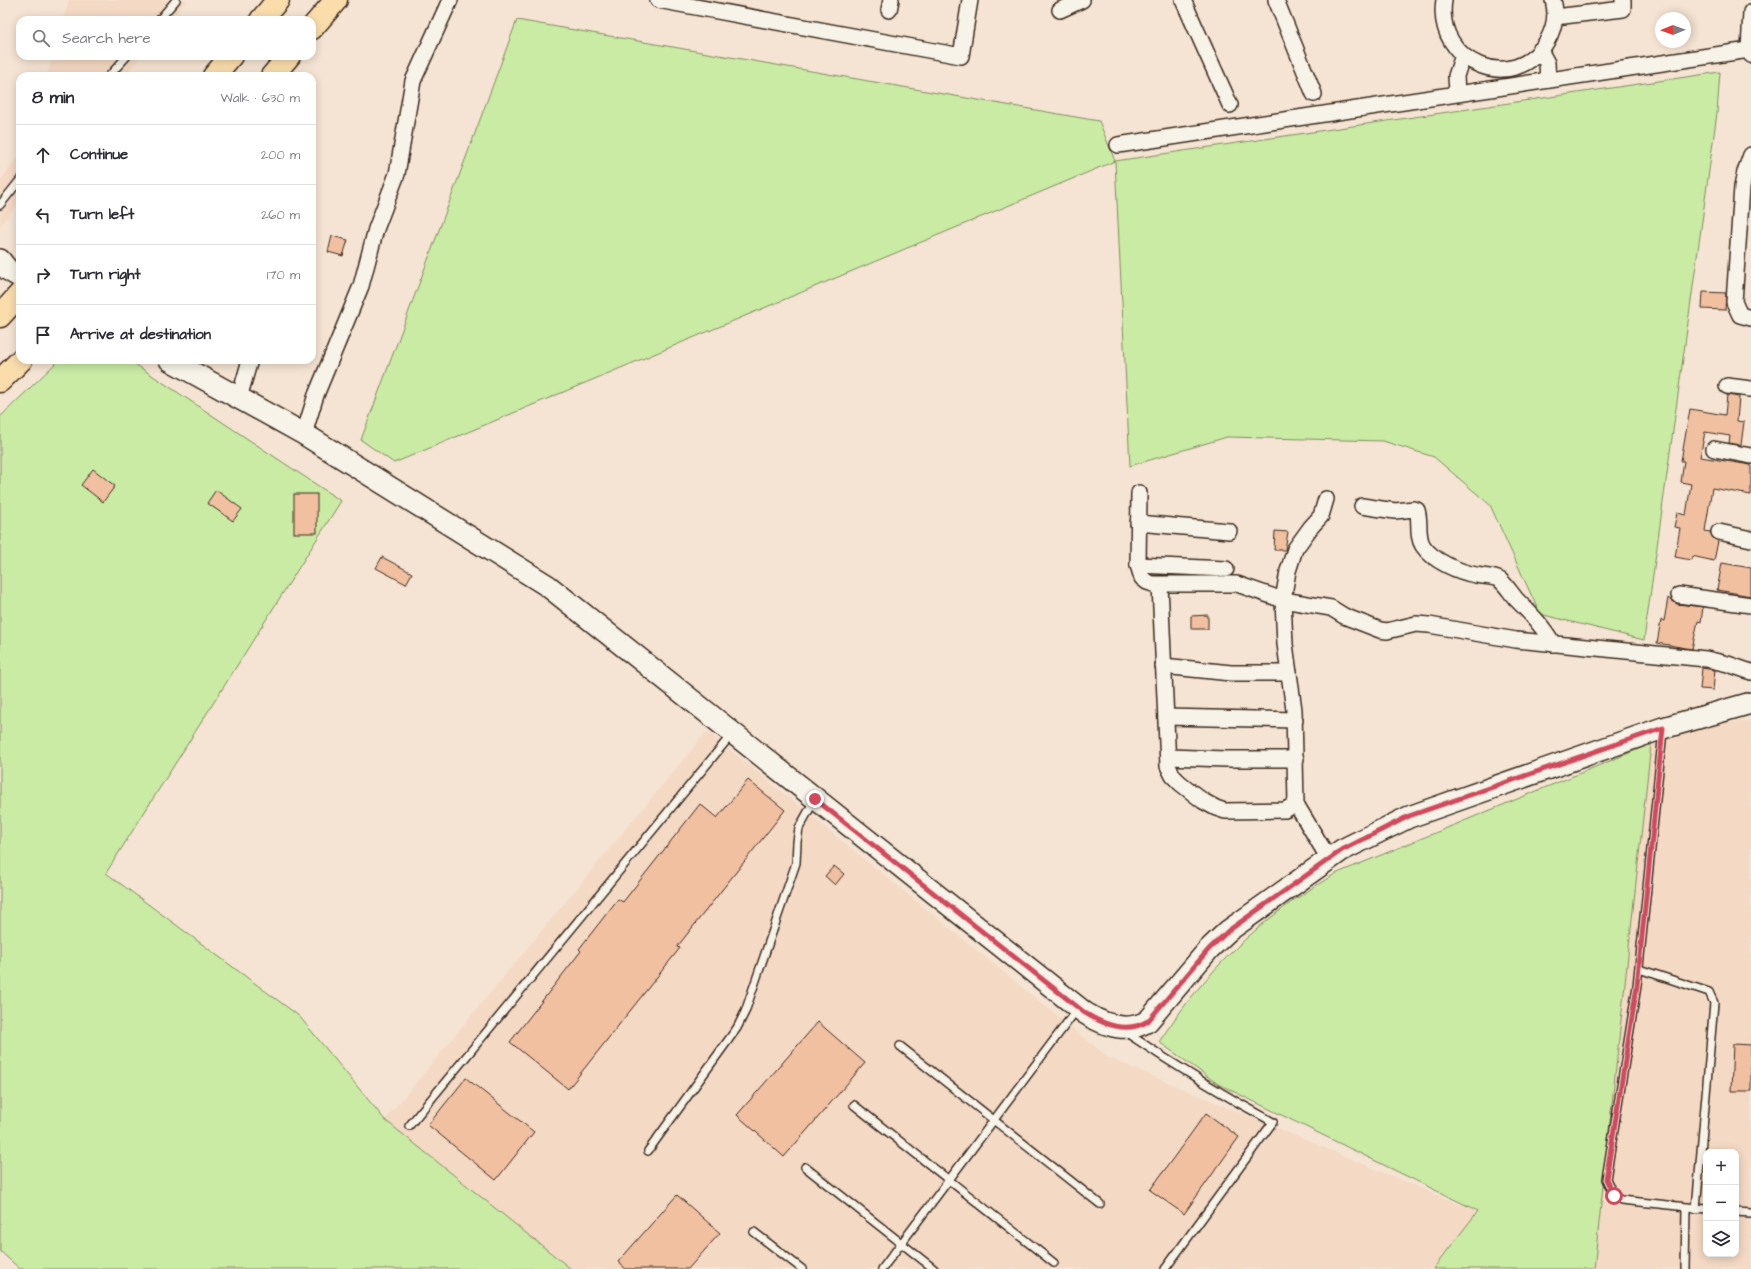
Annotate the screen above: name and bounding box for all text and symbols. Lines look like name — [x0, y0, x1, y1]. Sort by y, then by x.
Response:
north arrow — [1655, 12, 1691, 48]
search box — [16, 16, 316, 60]
icon: search — [30, 27, 52, 49]
text: Search here — [62, 28, 151, 49]
text: 8 min — [32, 86, 74, 110]
text: Walk · 630 m — [221, 89, 300, 107]
icon: ahead — [32, 144, 54, 166]
text: Continue — [70, 144, 128, 165]
text: 200 m — [261, 146, 300, 164]
icon: left — [32, 204, 54, 226]
text: Turn left — [70, 204, 134, 225]
text: 260 m — [261, 206, 300, 224]
icon: right — [32, 264, 54, 286]
text: Turn right — [70, 264, 141, 285]
text: 170 m — [267, 266, 300, 284]
icon: arrive — [32, 324, 54, 346]
text: Arrive at destination — [70, 324, 211, 345]
route end — [806, 790, 824, 808]
map controls — [1703, 1149, 1739, 1257]
button: + — [1703, 1149, 1739, 1185]
button: − — [1703, 1185, 1739, 1221]
route start — [1605, 1187, 1623, 1205]
button: layers — [1703, 1221, 1739, 1257]

